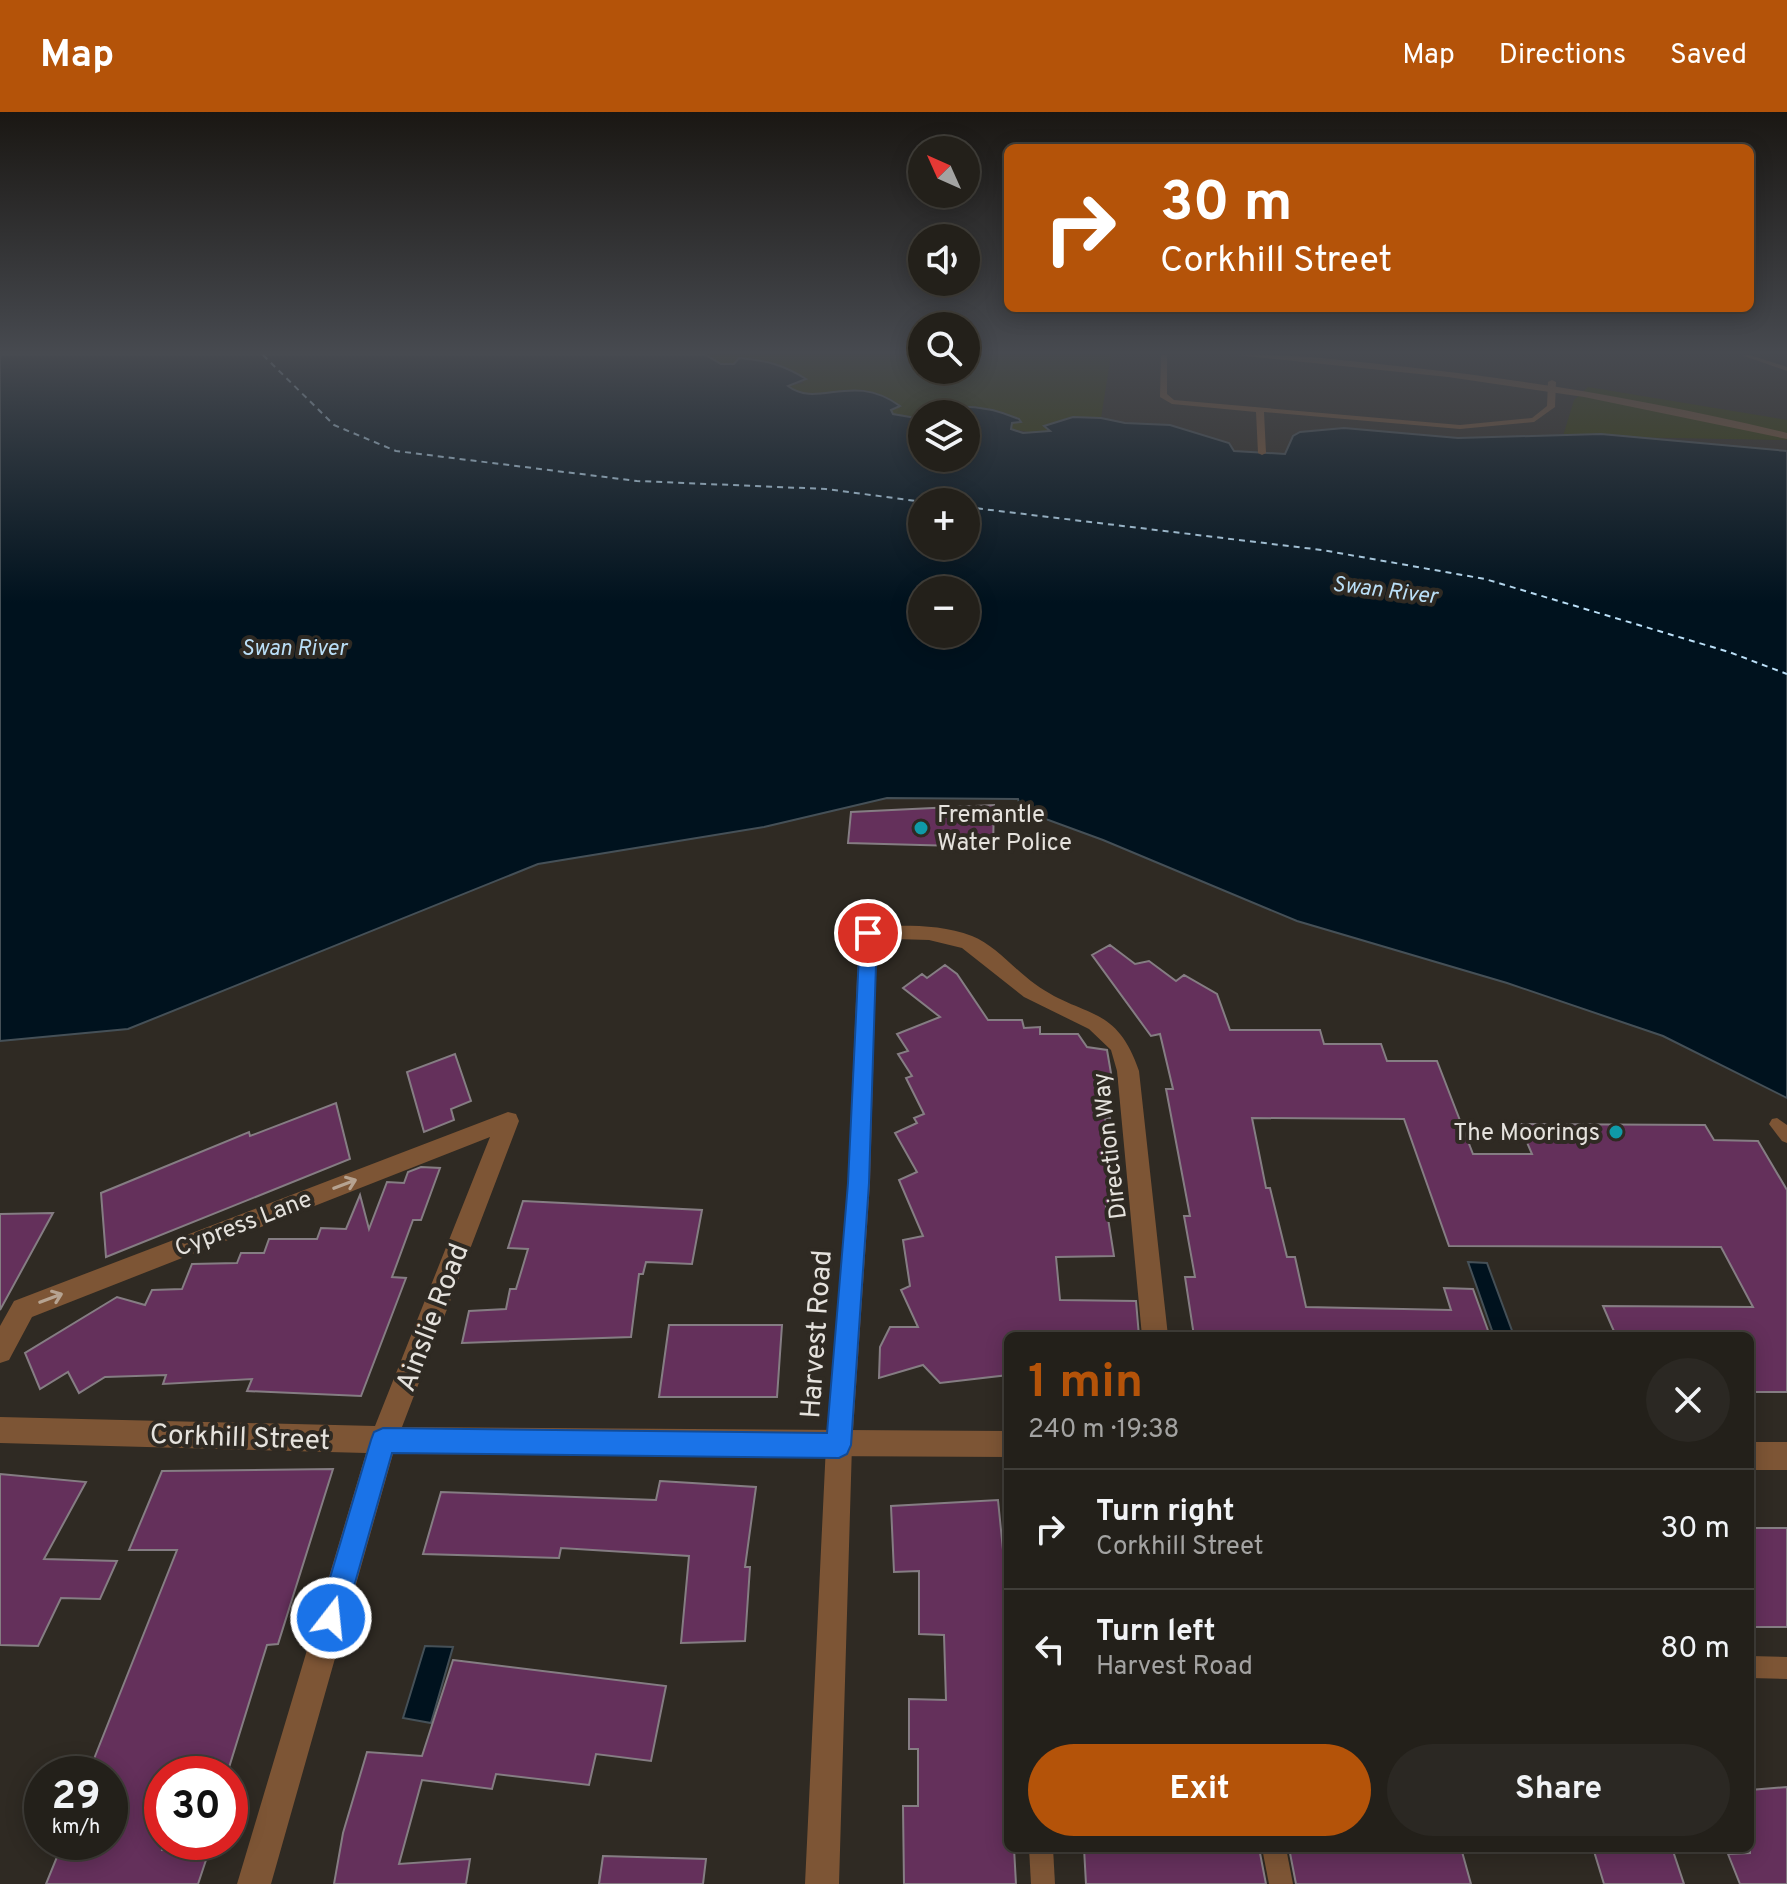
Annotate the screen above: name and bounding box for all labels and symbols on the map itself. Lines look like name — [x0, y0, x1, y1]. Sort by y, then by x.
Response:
north arrow — [908, 136, 980, 208]
water label: Swan River — [1331, 572, 1440, 612]
water label: Swan River — [241, 636, 348, 663]
place label: Fremantle Water Police — [937, 801, 1072, 859]
marker: Fremantle Water Police — [912, 819, 930, 837]
pin — [834, 899, 902, 967]
street label: Direction Way — [1087, 1071, 1135, 1221]
place label: The Moorings — [1453, 1119, 1600, 1149]
marker: The Moorings — [1607, 1123, 1625, 1141]
one-way arrow — [332, 1176, 357, 1190]
street label: Cypress Lane — [171, 1185, 316, 1265]
street label: Ainslie Road — [389, 1239, 479, 1397]
street label: Harvest Road — [794, 1249, 842, 1420]
one-way arrow — [38, 1290, 63, 1304]
street label: Corkhill Street — [149, 1418, 331, 1460]
position arrow — [289, 1576, 373, 1660]
speed limit sign: 30 — [144, 1756, 248, 1860]

